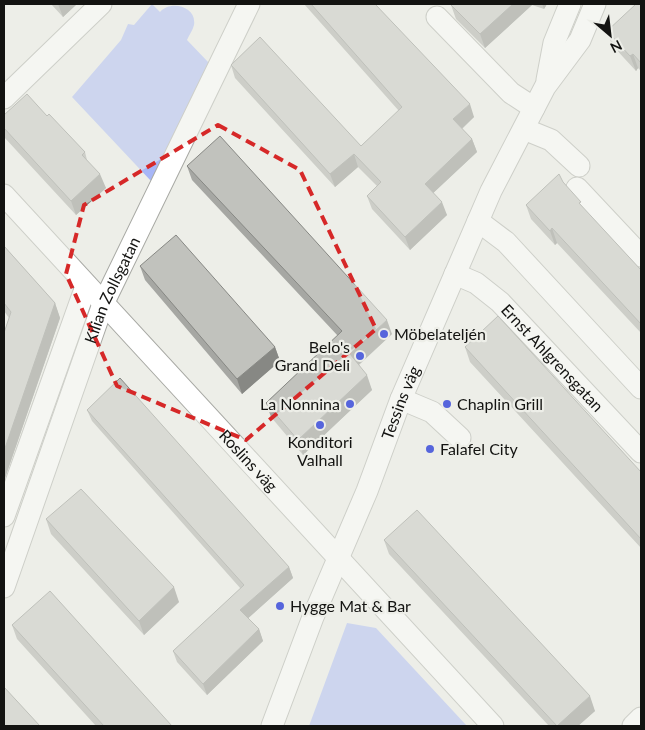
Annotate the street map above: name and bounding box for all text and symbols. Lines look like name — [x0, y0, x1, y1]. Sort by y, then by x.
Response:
north arrow — [585, 10, 635, 60]
text: N — [608, 37, 625, 57]
street label: Kilian Zollsgatan — [80, 234, 143, 346]
street label: Ernst Ahlgrensgatan — [498, 300, 608, 415]
place label: Möbelateljén — [394, 324, 486, 343]
marker: Möbelateljén — [378, 328, 390, 340]
place label: Belo's Grand Deli — [275, 337, 350, 374]
marker: Belo's Grand Deli — [354, 350, 366, 362]
street label: Tessins väg — [377, 363, 423, 442]
place label: La Nonnina — [260, 394, 340, 413]
place label: Chaplin Grill — [457, 394, 543, 413]
marker: La Nonnina — [344, 398, 356, 410]
marker: Chaplin Grill — [441, 398, 453, 410]
marker: Konditori Valhall — [314, 419, 326, 431]
street label: Roslins väg — [216, 425, 282, 495]
place label: Konditori Valhall — [287, 432, 353, 469]
place label: Falafel City — [440, 439, 518, 458]
marker: Falafel City — [424, 443, 436, 455]
place label: Hygge Mat & Bar — [290, 596, 411, 615]
marker: Hygge Mat & Bar — [274, 600, 286, 612]

